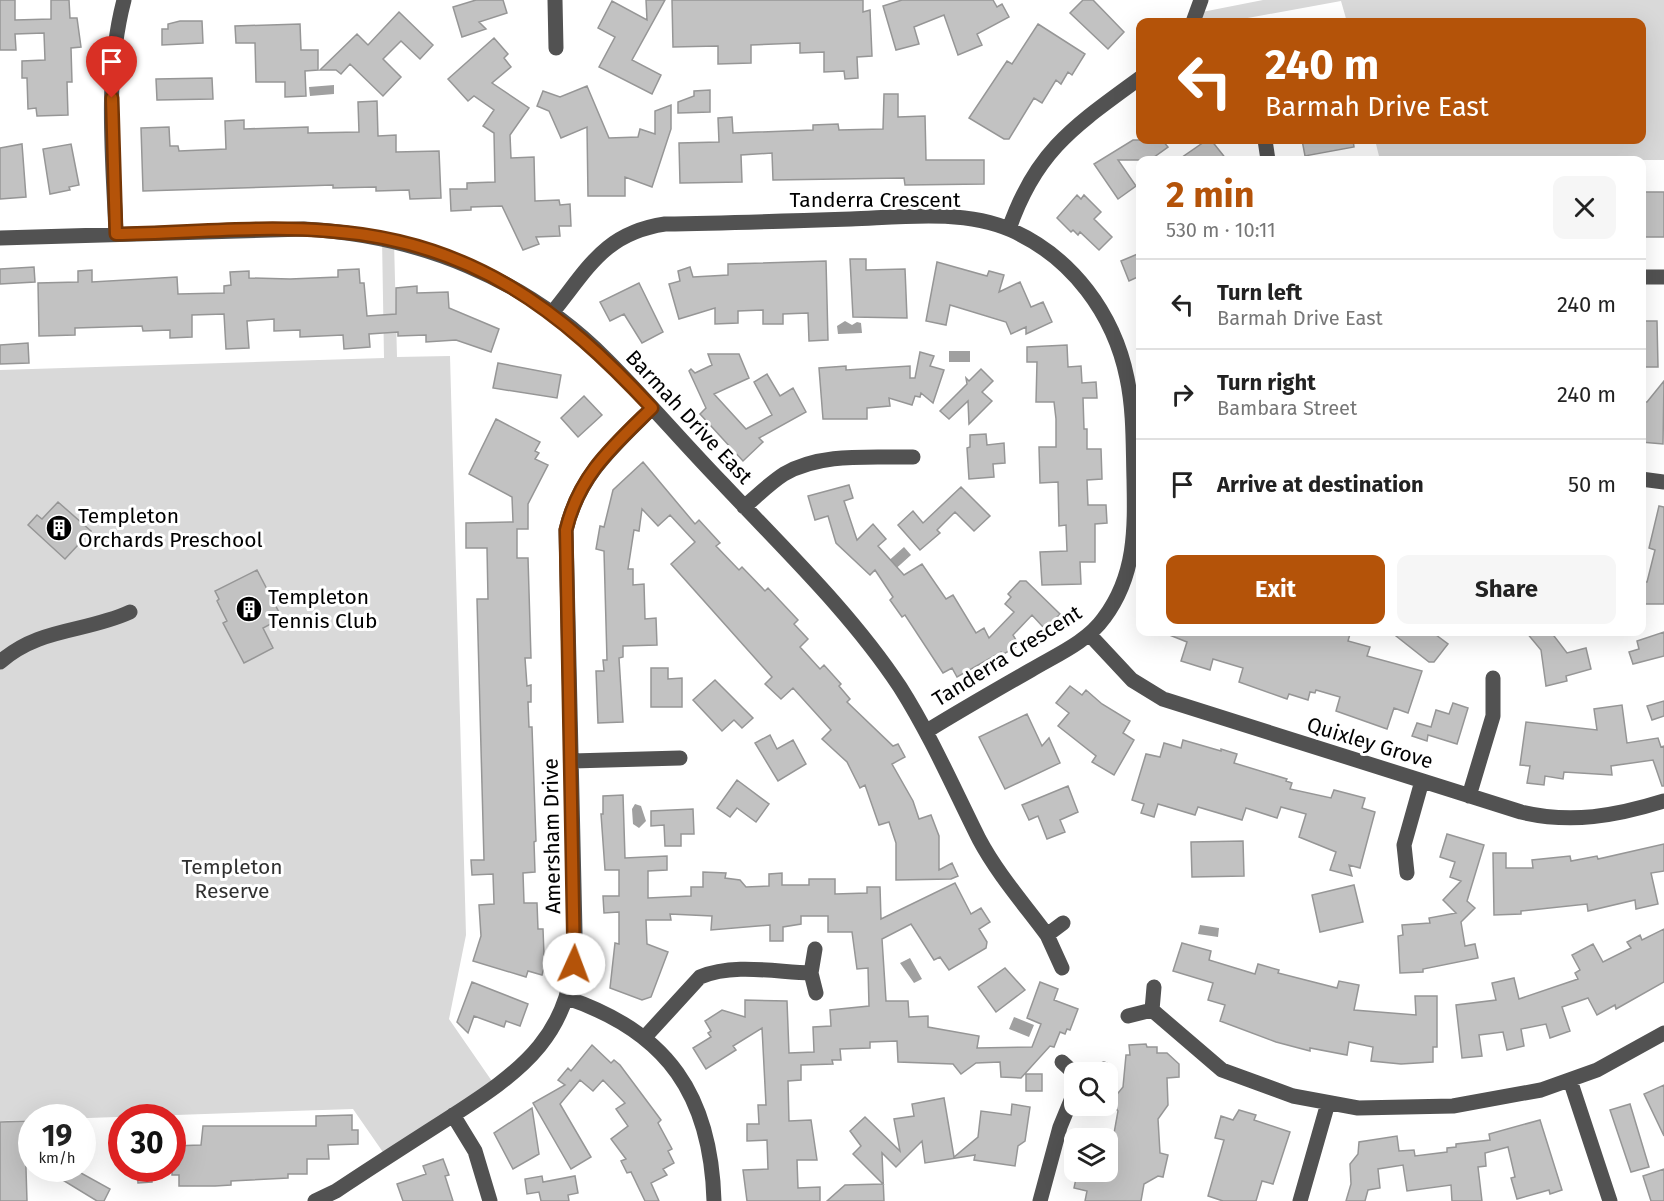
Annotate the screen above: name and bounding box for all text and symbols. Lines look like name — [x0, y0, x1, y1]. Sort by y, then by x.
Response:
pin — [86, 36, 137, 98]
text: 240 m — [1265, 40, 1379, 90]
icon: left — [1166, 42, 1244, 120]
icon: arrive — [95, 45, 128, 78]
text: Barmah Drive East — [1265, 91, 1489, 123]
text: 2 min — [1166, 173, 1255, 217]
button: close — [1553, 176, 1616, 239]
street label: Tanderra Crescent — [789, 187, 961, 213]
text: 530 m · 10:11 — [1166, 218, 1276, 242]
text: Turn left — [1217, 279, 1302, 306]
icon: left — [1166, 288, 1199, 321]
text: 240 m — [1557, 291, 1616, 318]
text: Barmah Drive East — [1217, 306, 1383, 330]
street label: Barmah Drive East — [620, 345, 758, 490]
text: Turn right — [1217, 369, 1316, 396]
icon: right — [1166, 378, 1199, 411]
text: 240 m — [1557, 381, 1616, 408]
text: Bambara Street — [1217, 396, 1357, 420]
icon: arrive — [1166, 468, 1199, 501]
text: Arrive at destination — [1217, 471, 1424, 498]
text: 50 m — [1568, 471, 1616, 498]
place label: Templeton Orchards Preschool — [78, 503, 263, 553]
building icon: Templeton Orchards Preschool — [44, 513, 74, 543]
button: Exit — [1166, 555, 1385, 624]
button: Share — [1397, 555, 1616, 624]
place label: Templeton Tennis Club — [268, 584, 377, 634]
building icon: Templeton Tennis Club — [234, 594, 264, 624]
street label: Tanderra Crescent — [928, 599, 1087, 712]
street label: Quixley Grove — [1304, 711, 1436, 775]
street label: Amersham Drive — [538, 758, 566, 914]
park label: Templeton Reserve — [182, 854, 282, 904]
position arrow — [542, 932, 606, 996]
map controls — [1064, 1062, 1118, 1182]
button: search — [1064, 1062, 1118, 1116]
speed limit sign: 30 — [108, 1104, 186, 1182]
text: 19 — [42, 1118, 72, 1154]
button: layers — [1064, 1128, 1118, 1182]
text: km/h — [38, 1149, 76, 1167]

